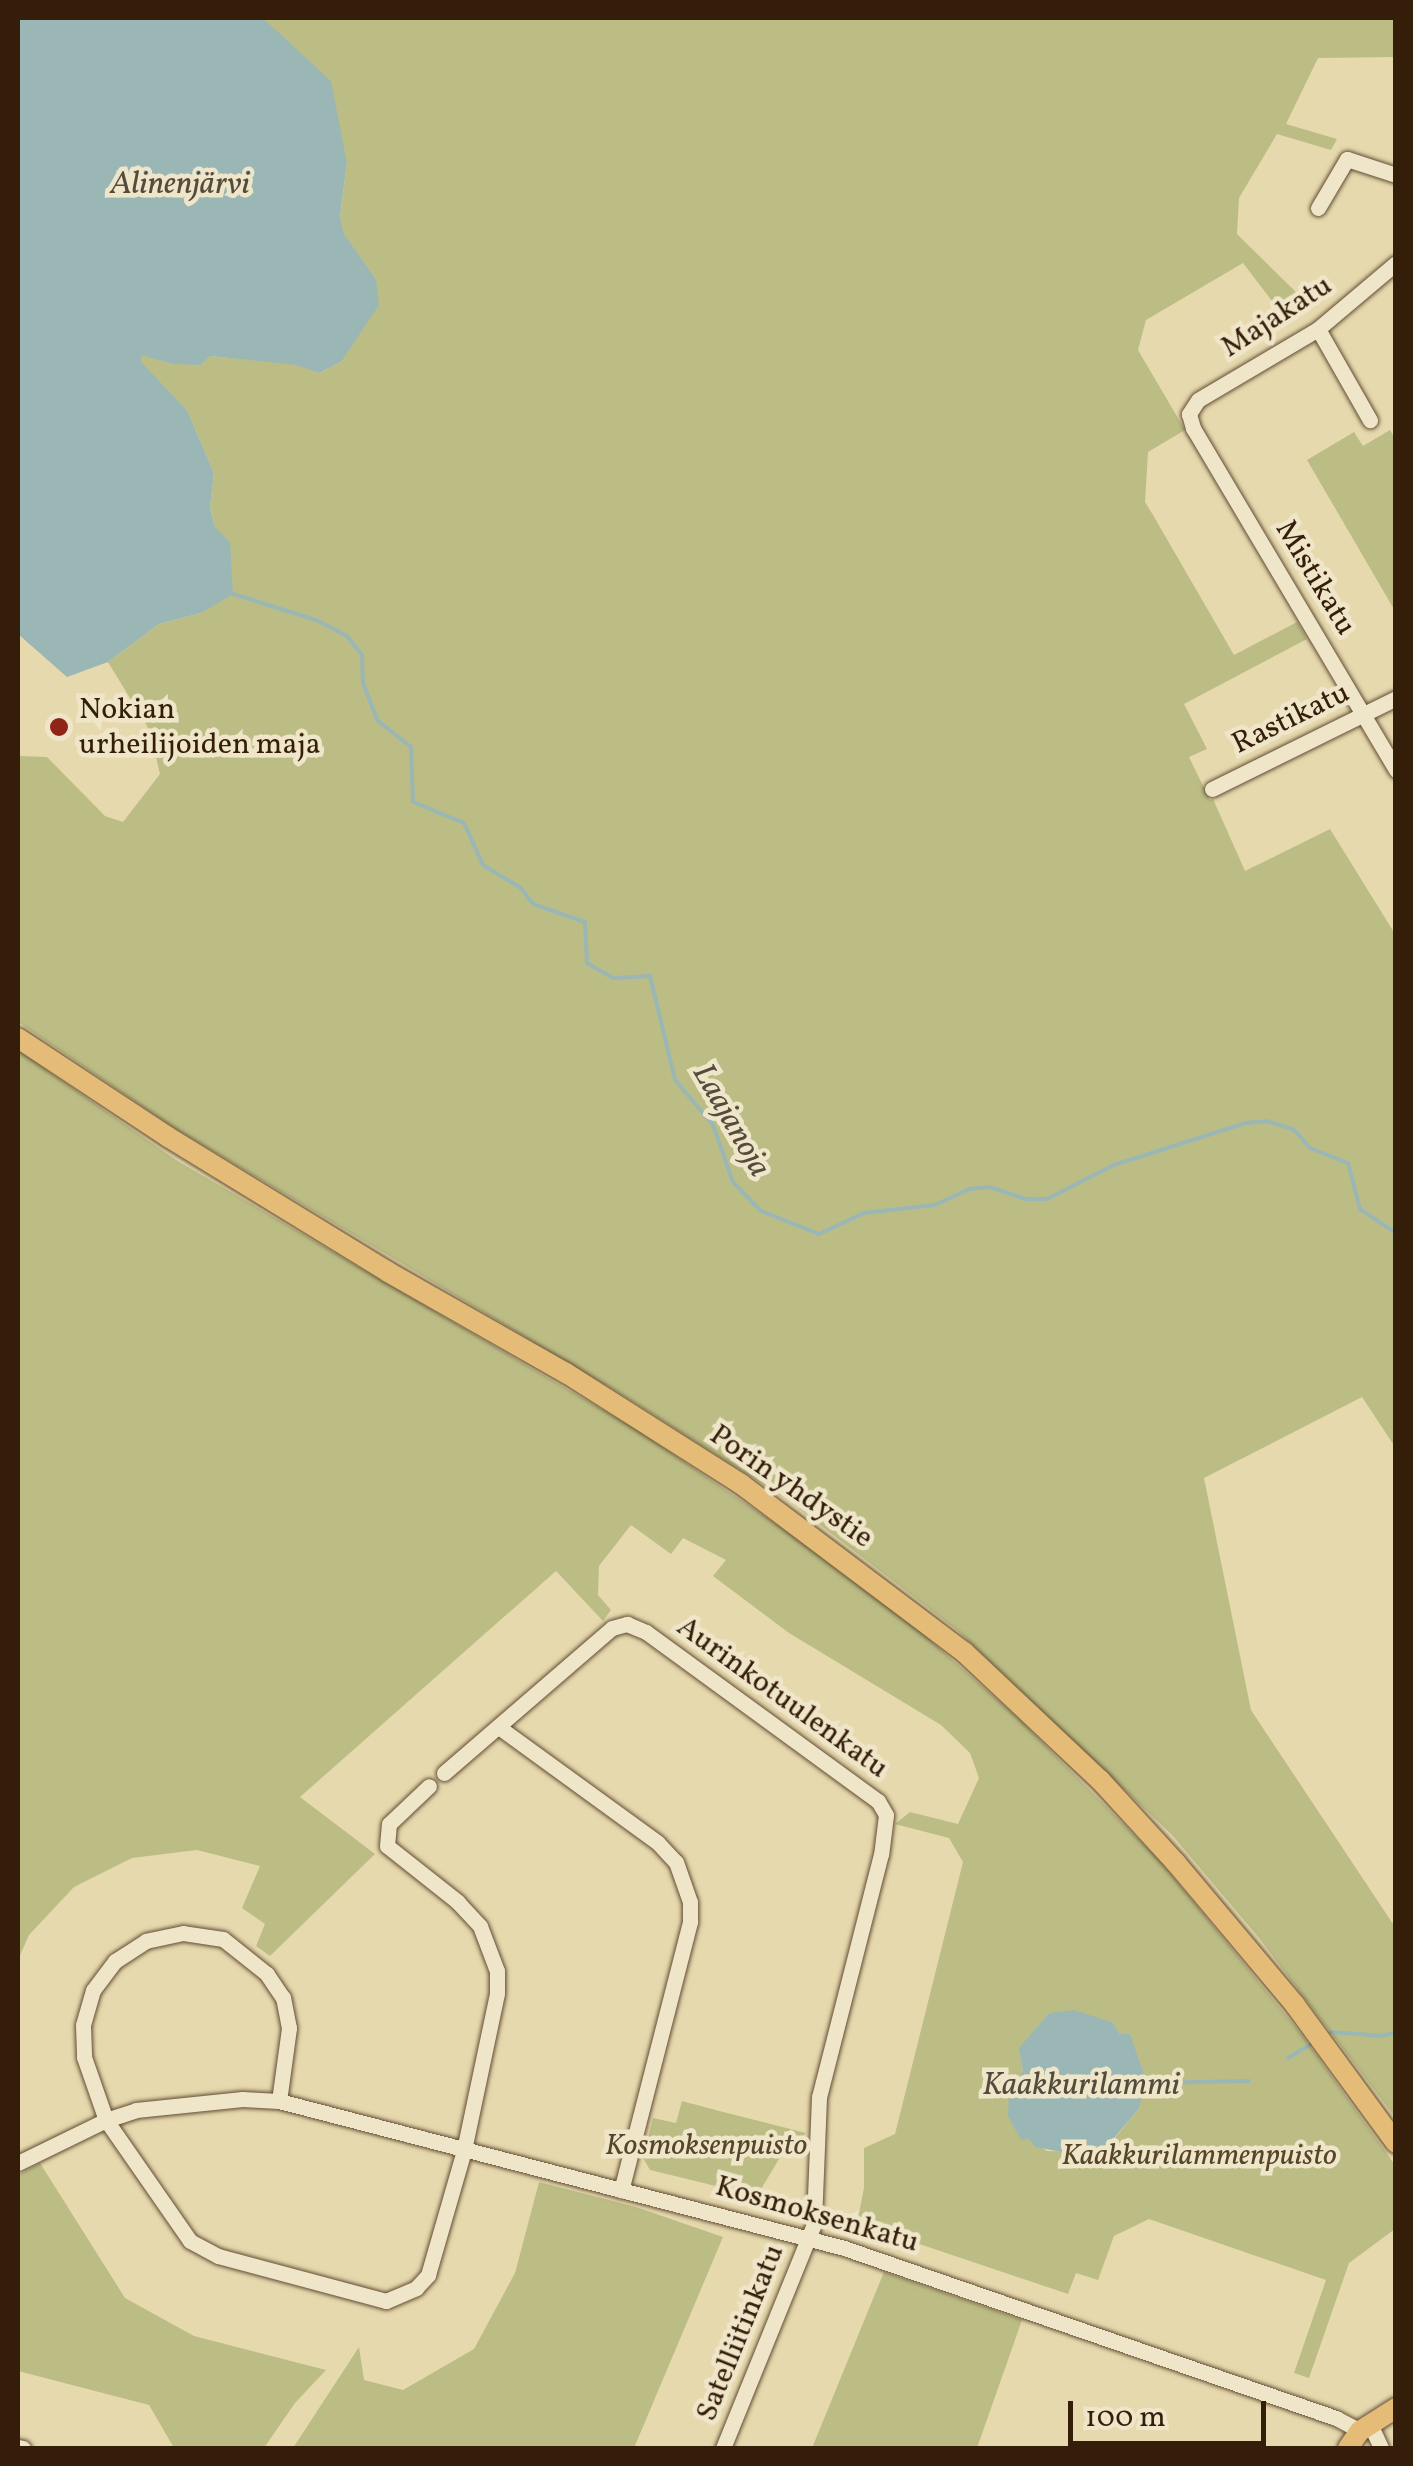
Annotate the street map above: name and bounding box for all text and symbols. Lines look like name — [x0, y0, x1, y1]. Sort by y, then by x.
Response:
water label: Alinenjärvi — [110, 166, 250, 204]
street label: Majakatu — [1215, 268, 1339, 366]
street label: Mistikatu — [1267, 514, 1363, 642]
street label: Rastikatu — [1226, 675, 1356, 763]
place label: Nokian urheilijoiden maja — [79, 692, 321, 762]
marker: Nokian urheilijoiden maja — [48, 716, 70, 738]
water label: Laajanoja — [682, 1058, 778, 1184]
street label: Porin yhdystie — [702, 1417, 880, 1557]
street label: Aurinkotuulenkatu — [669, 1609, 895, 1787]
water label: Kaakkurilammi — [982, 2067, 1180, 2105]
park label: Kosmoksenpuisto — [605, 2128, 807, 2164]
park label: Kaakkurilammenpuisto — [1061, 2138, 1337, 2174]
street label: Kosmoksenkatu — [711, 2169, 923, 2261]
street label: Satelliitinkatu — [689, 2239, 793, 2427]
scale bar — [1073, 2381, 1270, 2443]
text: 100 m — [1085, 2397, 1166, 2439]

